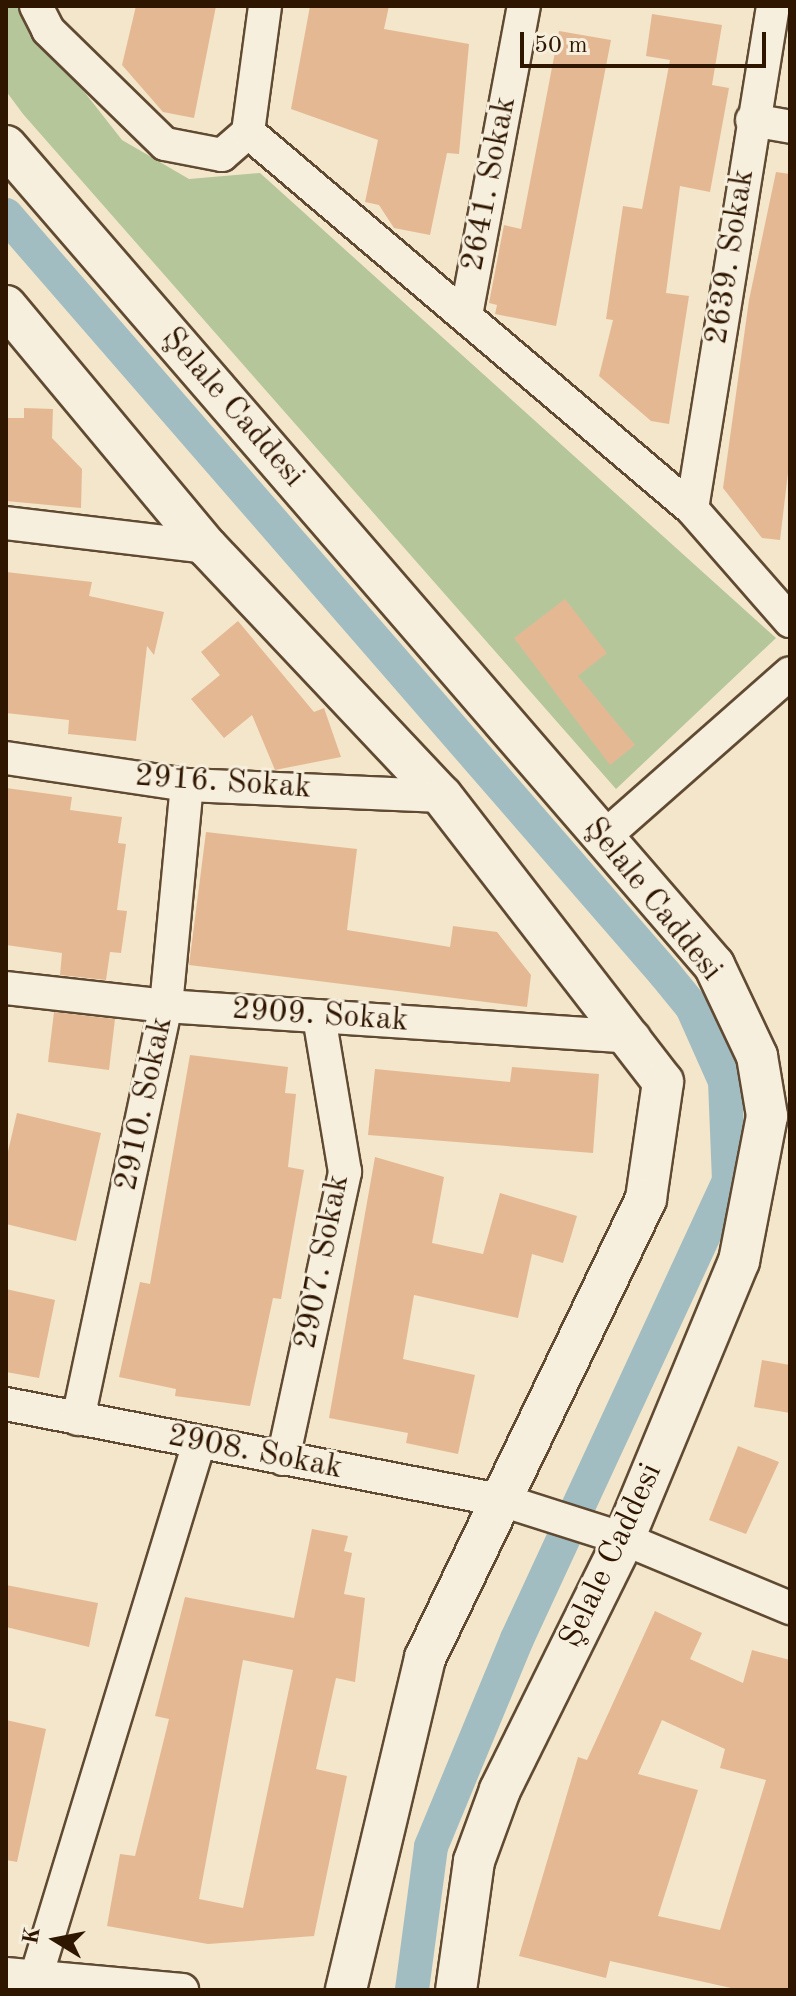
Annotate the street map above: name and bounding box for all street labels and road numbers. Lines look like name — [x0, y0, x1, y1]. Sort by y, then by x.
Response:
street label: 2641. Sokak — [454, 93, 526, 275]
street label: 2639. Sokak — [698, 167, 764, 347]
street label: Şelale Caddesi — [152, 320, 312, 496]
street label: 2916. Sokak — [133, 758, 313, 808]
street label: Şelale Caddesi — [574, 811, 730, 989]
street label: 2909. Sokak — [230, 991, 410, 1041]
street label: 2910. Sokak — [108, 1013, 182, 1195]
street label: 2907. Sokak — [287, 1171, 359, 1353]
street label: 2908. Sokak — [164, 1417, 346, 1489]
street label: Şelale Caddesi — [552, 1458, 672, 1654]

